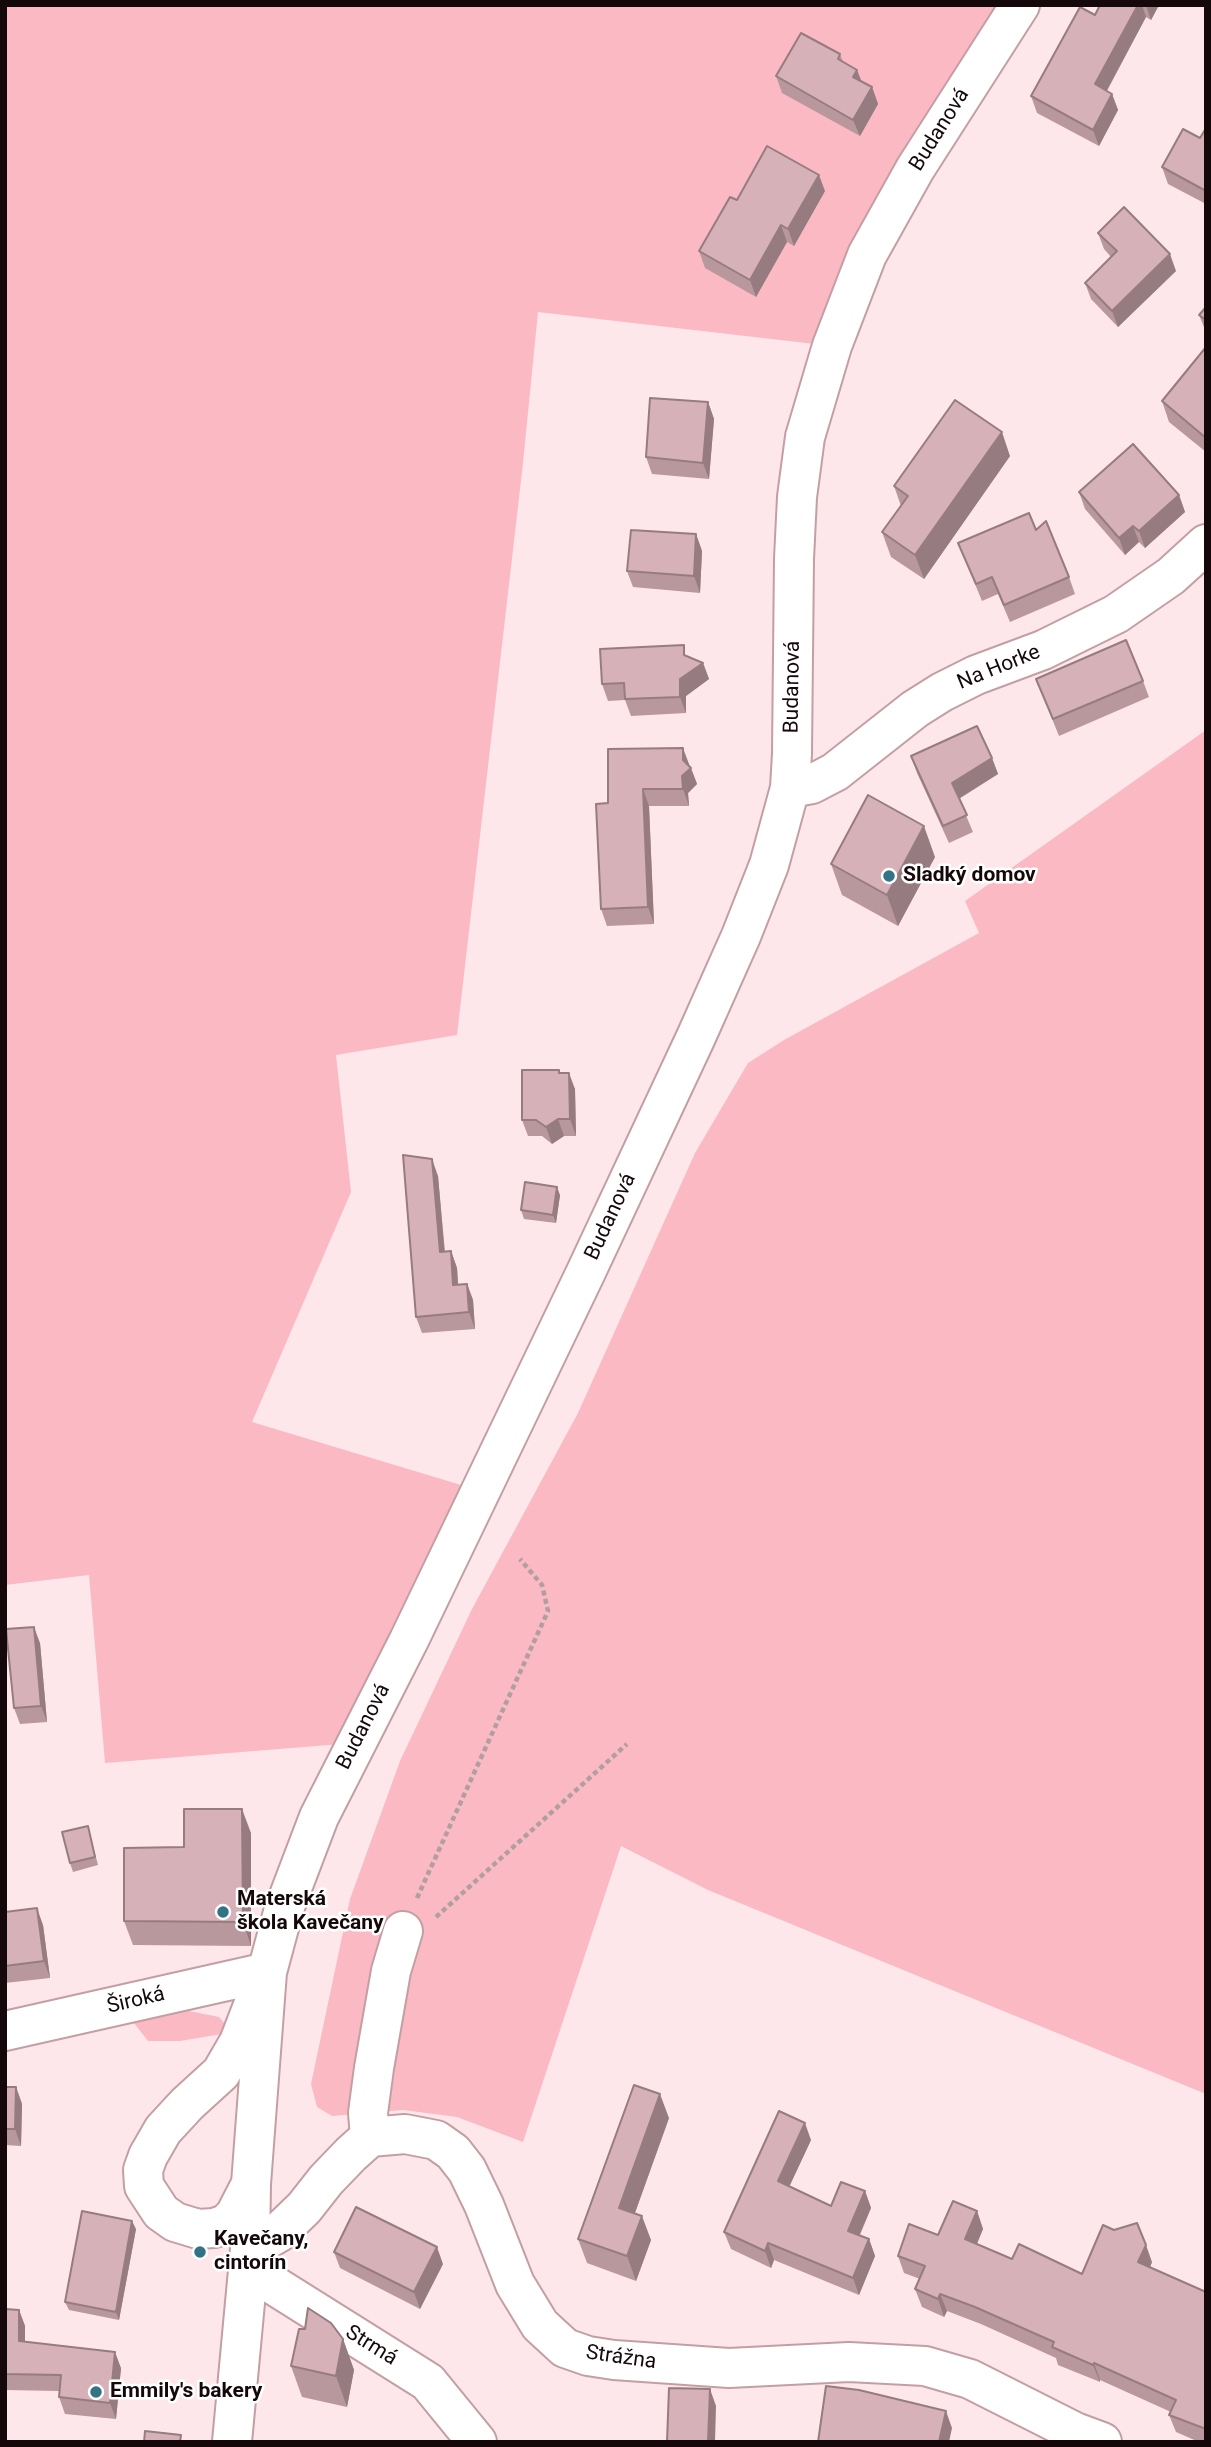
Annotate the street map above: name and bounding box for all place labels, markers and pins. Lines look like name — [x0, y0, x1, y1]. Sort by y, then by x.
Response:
place label: Sladký domov — [903, 863, 1036, 889]
marker: Sladký domov — [881, 868, 897, 884]
place label: Materská škola Kavečany — [237, 1887, 384, 1937]
marker: Materská škola Kavečany — [215, 1904, 231, 1920]
place label: Kavečany, cintorín — [214, 2227, 308, 2277]
marker: Kavečany, cintorín — [192, 2244, 208, 2260]
place label: Emmily's bakery — [110, 2379, 262, 2405]
marker: Emmily's bakery — [88, 2384, 104, 2400]

